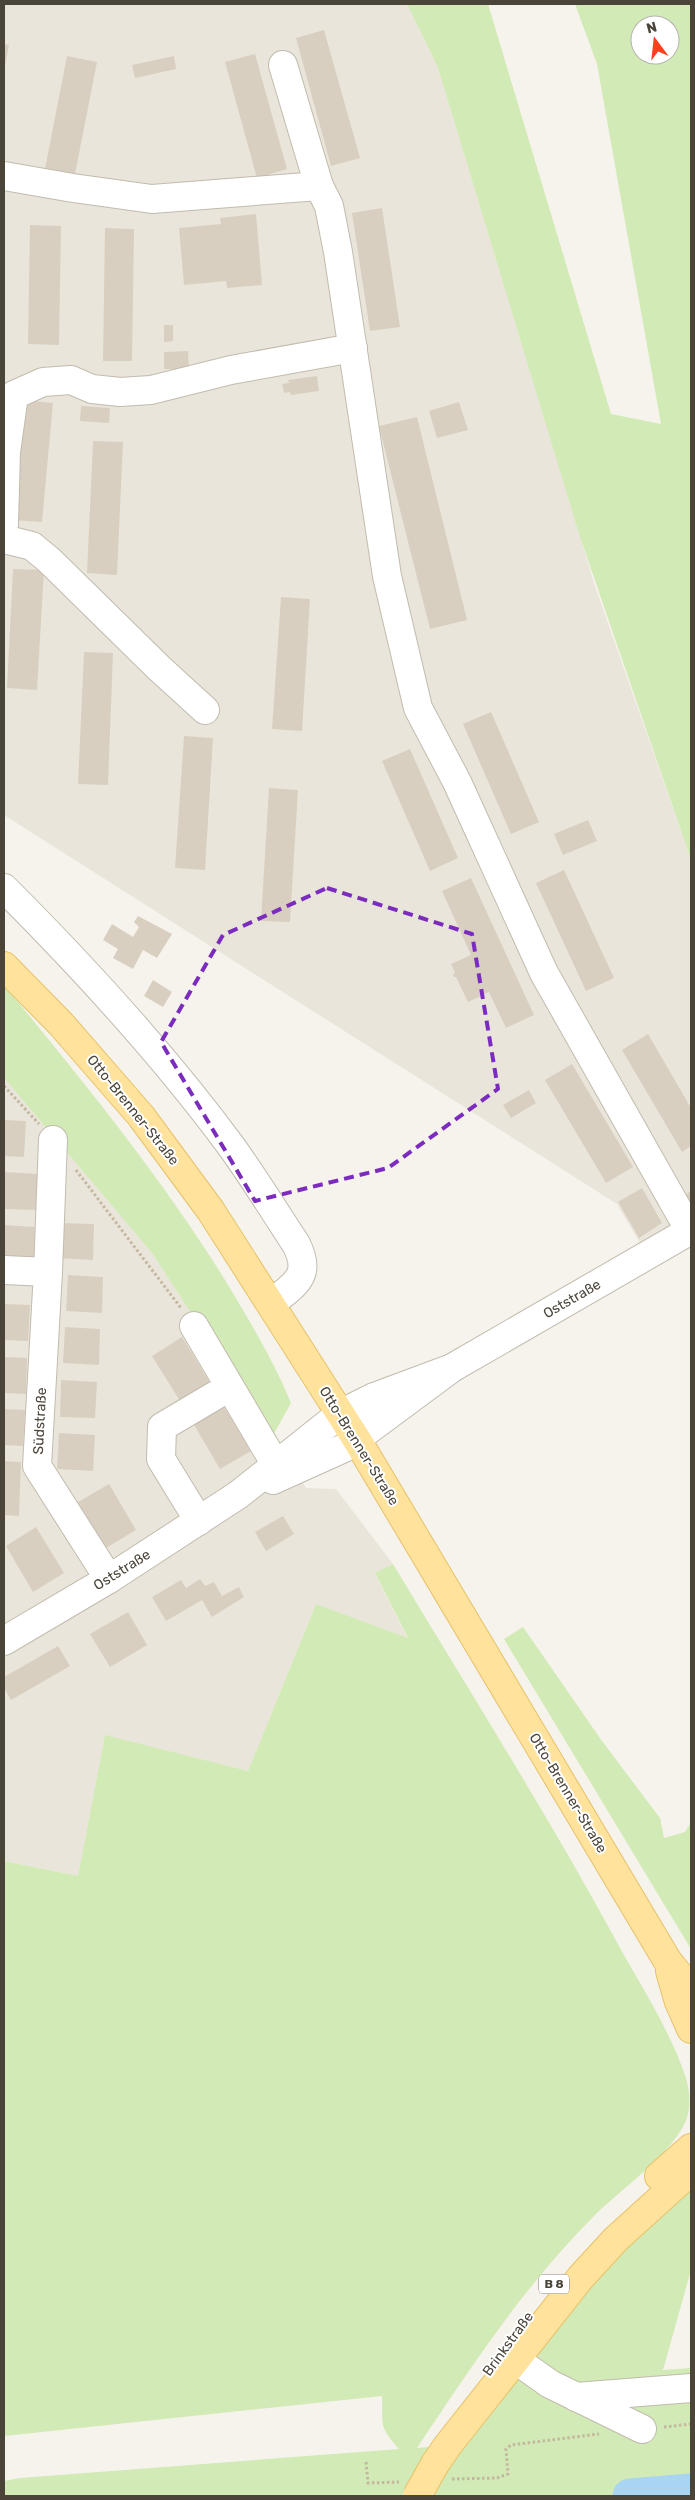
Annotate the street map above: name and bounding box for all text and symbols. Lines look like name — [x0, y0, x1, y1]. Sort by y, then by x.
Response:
north arrow — [630, 15, 680, 65]
text: N — [645, 18, 659, 37]
street label: Otto-Brenner-Straße — [83, 1051, 183, 1169]
street label: Oststraße — [540, 1276, 604, 1322]
street label: Otto-Brenner-Straße — [316, 1383, 403, 1509]
street label: Südstraße — [30, 1387, 50, 1455]
street label: Oststraße — [90, 1546, 154, 1594]
street label: Otto-Brenner-Straße — [525, 1730, 611, 1856]
road number: B 8 — [539, 2274, 569, 2294]
street label: Brinkstraße — [479, 2308, 537, 2379]

